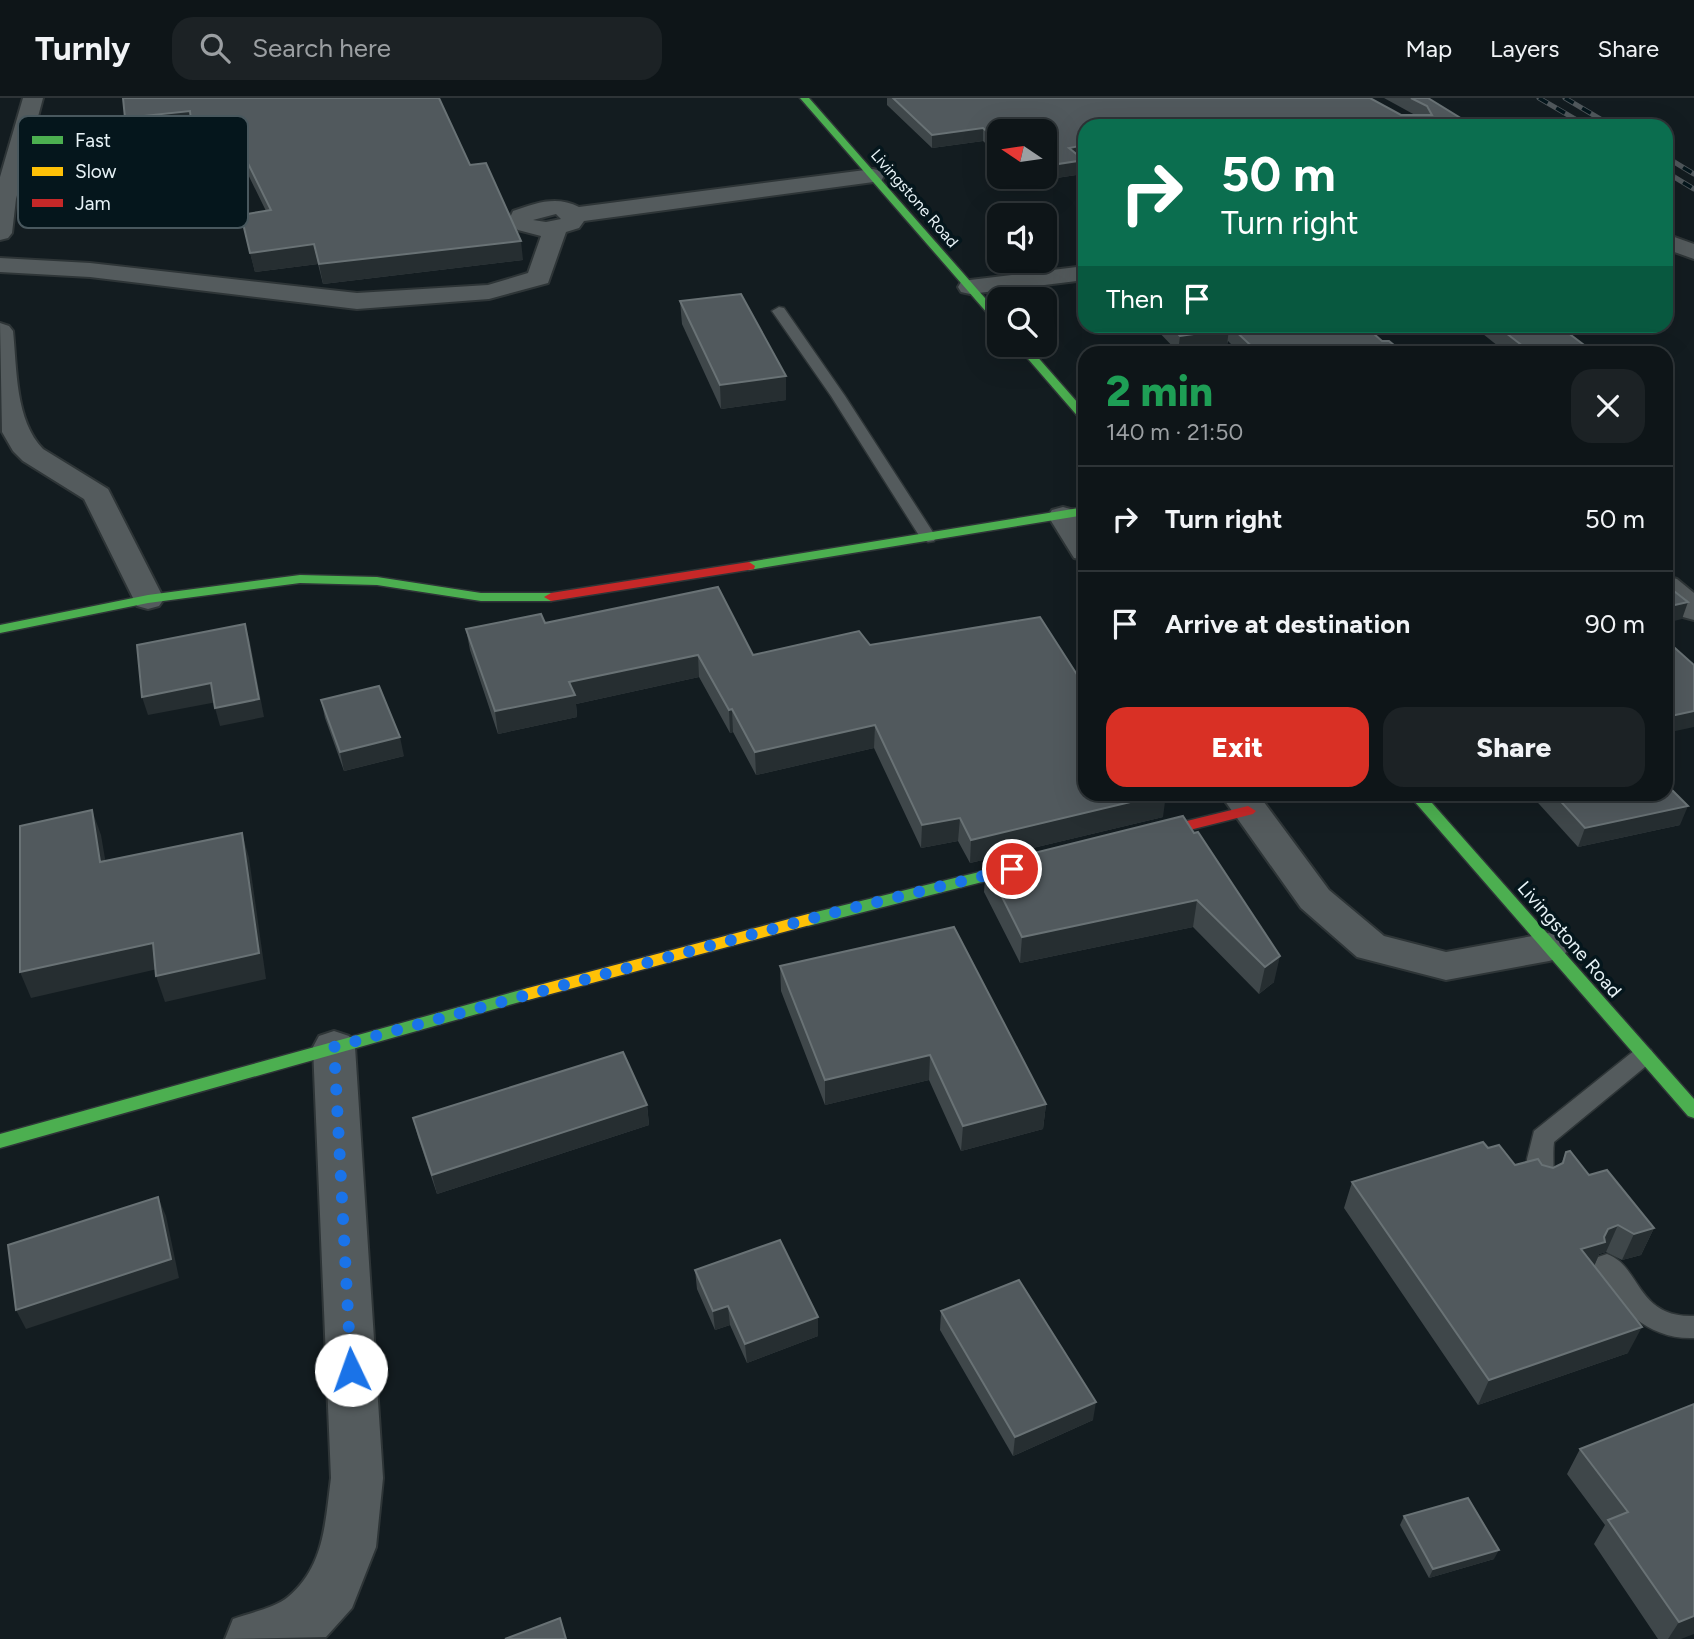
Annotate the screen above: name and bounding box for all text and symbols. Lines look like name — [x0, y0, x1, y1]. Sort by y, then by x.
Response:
search box — [172, 17, 662, 80]
text: Turnly — [35, 29, 130, 68]
icon: search — [196, 29, 234, 67]
text: Search here — [252, 32, 391, 64]
text: Map — [1405, 34, 1452, 63]
text: Layers — [1490, 34, 1559, 63]
text: Share — [1597, 34, 1659, 63]
legend — [18, 116, 248, 228]
north arrow — [987, 119, 1057, 189]
map controls — [987, 119, 1057, 357]
text: Fast — [75, 129, 111, 152]
text: 50 m — [1221, 144, 1336, 203]
street label: Livingstone Road — [867, 145, 962, 251]
icon: right — [1106, 147, 1197, 238]
text: Slow — [75, 160, 117, 183]
text: Jam — [75, 192, 111, 215]
button: sound — [987, 203, 1057, 273]
text: Turn right — [1221, 204, 1359, 242]
icon: arrive — [1178, 280, 1216, 318]
text: Then — [1106, 283, 1164, 315]
button: search — [987, 287, 1057, 357]
text: 2 min — [1106, 366, 1213, 417]
button: close — [1571, 369, 1645, 443]
text: 140 m · 21:50 — [1106, 418, 1243, 446]
icon: right — [1106, 500, 1144, 538]
text: Turn right — [1165, 503, 1282, 535]
text: 50 m — [1585, 503, 1645, 535]
icon: arrive — [1106, 605, 1144, 643]
text: Arrive at destination — [1165, 608, 1410, 640]
text: 90 m — [1585, 608, 1645, 640]
button: Exit — [1106, 707, 1369, 787]
button: Share — [1383, 707, 1645, 787]
pin — [982, 839, 1042, 899]
icon: arrive — [993, 850, 1031, 888]
street label: Livingstone Road — [1513, 876, 1626, 1002]
position arrow — [314, 1333, 388, 1407]

